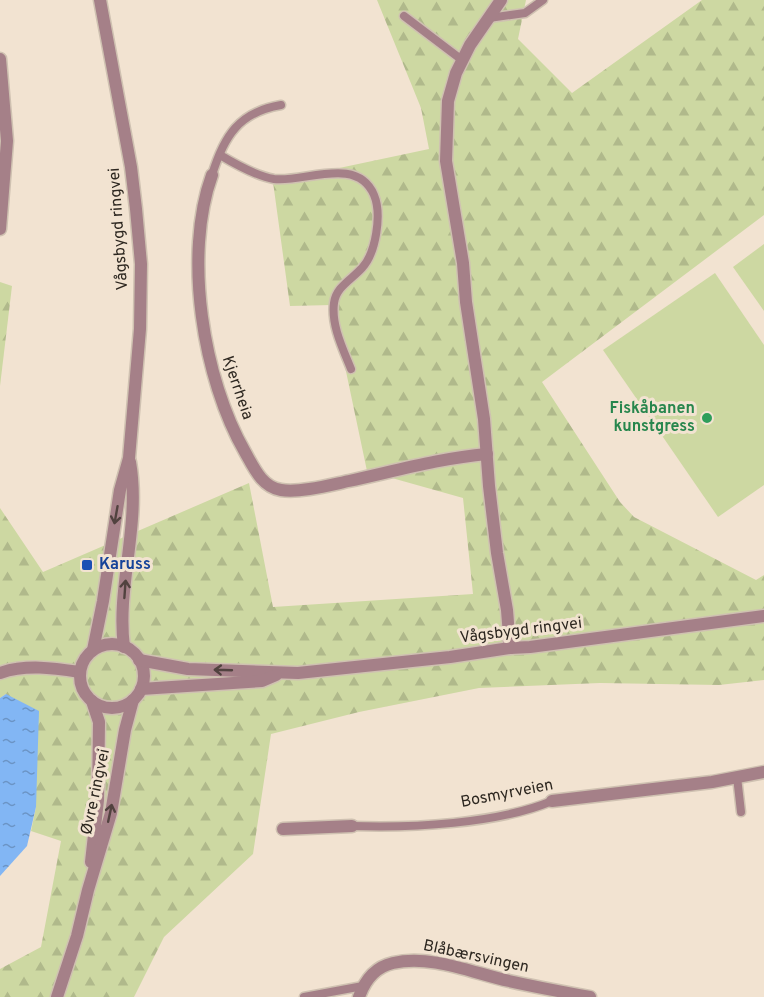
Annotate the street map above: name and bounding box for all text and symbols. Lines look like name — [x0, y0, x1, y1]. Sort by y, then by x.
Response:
street label: Vågsbygd ringvei — [105, 167, 133, 291]
street label: Kjerrheia — [217, 354, 257, 422]
place label: Fiskåbanen kunstgress — [609, 398, 695, 437]
marker: Fiskåbanen kunstgress — [700, 411, 714, 425]
one-way arrow — [110, 505, 121, 525]
place label: Karuss — [99, 555, 151, 575]
marker: Karuss — [80, 558, 94, 572]
one-way arrow — [120, 579, 131, 599]
street label: Vågsbygd ringvei — [459, 614, 583, 648]
one-way arrow — [213, 664, 233, 675]
street label: Øvre ringvei — [77, 747, 115, 837]
street label: Bosmyrveien — [459, 775, 555, 813]
one-way arrow — [105, 804, 116, 824]
street label: Blåbærsvingen — [421, 936, 531, 978]

